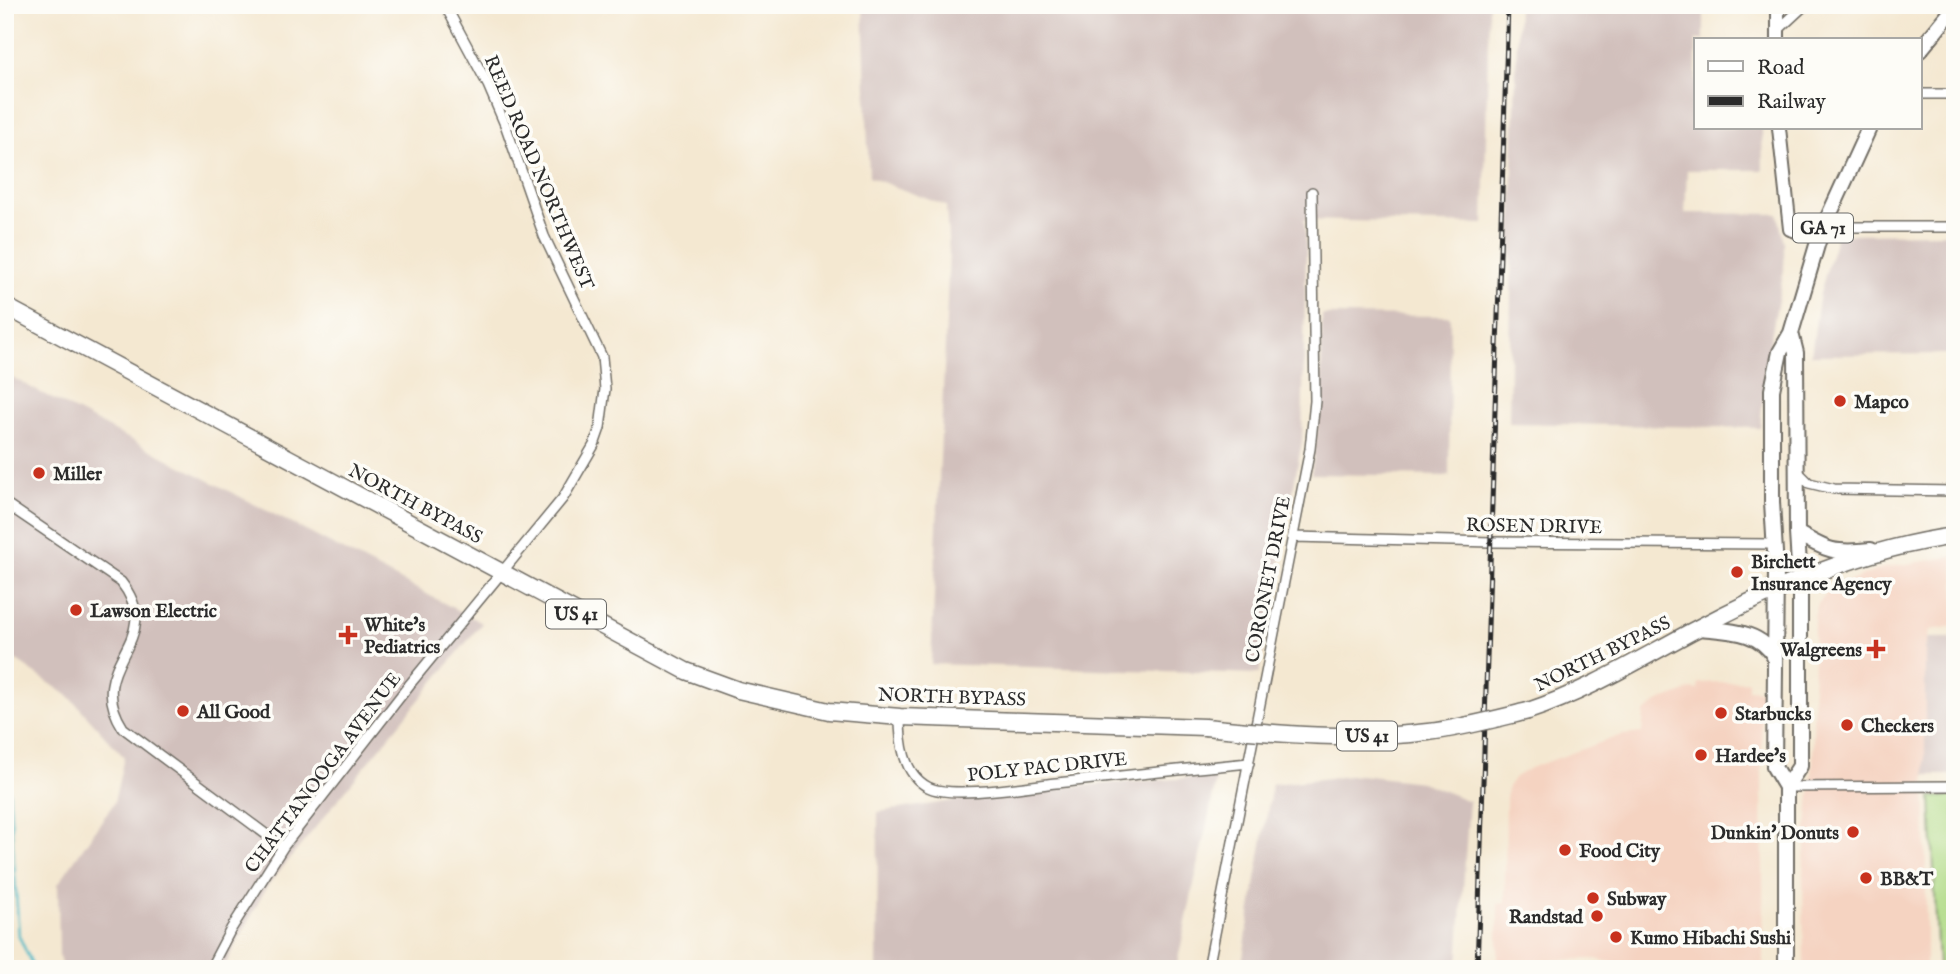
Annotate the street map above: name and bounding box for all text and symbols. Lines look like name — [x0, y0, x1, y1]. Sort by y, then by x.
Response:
legend — [1694, 38, 1922, 130]
street label: REED ROAD NORTHWEST — [478, 52, 599, 294]
text: Road — [1757, 55, 1805, 82]
text: Railway — [1757, 89, 1827, 116]
road number: GA 71 — [1793, 213, 1853, 242]
place label: Mapco — [1854, 391, 1909, 415]
marker: Mapco — [1832, 393, 1848, 409]
street label: NORTH BYPASS — [344, 459, 486, 550]
place label: Miller — [53, 463, 103, 487]
marker: Miller — [31, 465, 47, 481]
street label: CORONET DRIVE — [1241, 494, 1297, 665]
street label: ROSEN DRIVE — [1466, 514, 1602, 540]
place label: Birchett Insurance Agency — [1751, 551, 1892, 597]
marker: Birchett Insurance Agency — [1729, 564, 1745, 580]
place label: Lawson Electric — [90, 600, 217, 624]
road number: US 41 — [546, 600, 606, 628]
marker: Lawson Electric — [68, 602, 84, 618]
street label: NORTH BYPASS — [1531, 612, 1675, 698]
place label: White's Pediatrics — [363, 614, 441, 660]
marker: White's Pediatrics — [338, 625, 358, 645]
place label: Walgreens — [1779, 639, 1862, 663]
marker: Walgreens — [1868, 641, 1884, 657]
street label: CHATTANOOGA AVENUE — [240, 668, 407, 878]
street label: NORTH BYPASS — [877, 683, 1026, 713]
place label: All Good — [196, 701, 271, 725]
marker: All Good — [175, 703, 191, 719]
place label: Starbucks — [1735, 703, 1812, 727]
marker: Starbucks — [1713, 705, 1729, 721]
place label: Checkers — [1861, 715, 1934, 739]
marker: Checkers — [1839, 717, 1855, 733]
road number: US 41 — [1337, 722, 1397, 750]
place label: Hardee's — [1715, 745, 1786, 769]
marker: Hardee's — [1693, 747, 1709, 763]
street label: POLY PAC DRIVE — [966, 748, 1128, 788]
place label: Dunkin' Donuts — [1711, 822, 1839, 846]
marker: Dunkin' Donuts — [1845, 824, 1861, 840]
place label: Food City — [1579, 840, 1661, 864]
marker: Food City — [1557, 842, 1573, 858]
place label: BB&T — [1880, 868, 1934, 892]
marker: BB&T — [1858, 870, 1874, 886]
place label: Subway — [1607, 888, 1667, 912]
marker: Subway — [1585, 890, 1601, 906]
place label: Randstad — [1509, 906, 1584, 930]
marker: Randstad — [1589, 908, 1605, 924]
place label: Kumo Hibachi Sushi — [1630, 927, 1791, 951]
marker: Kumo Hibachi Sushi — [1608, 929, 1624, 945]

